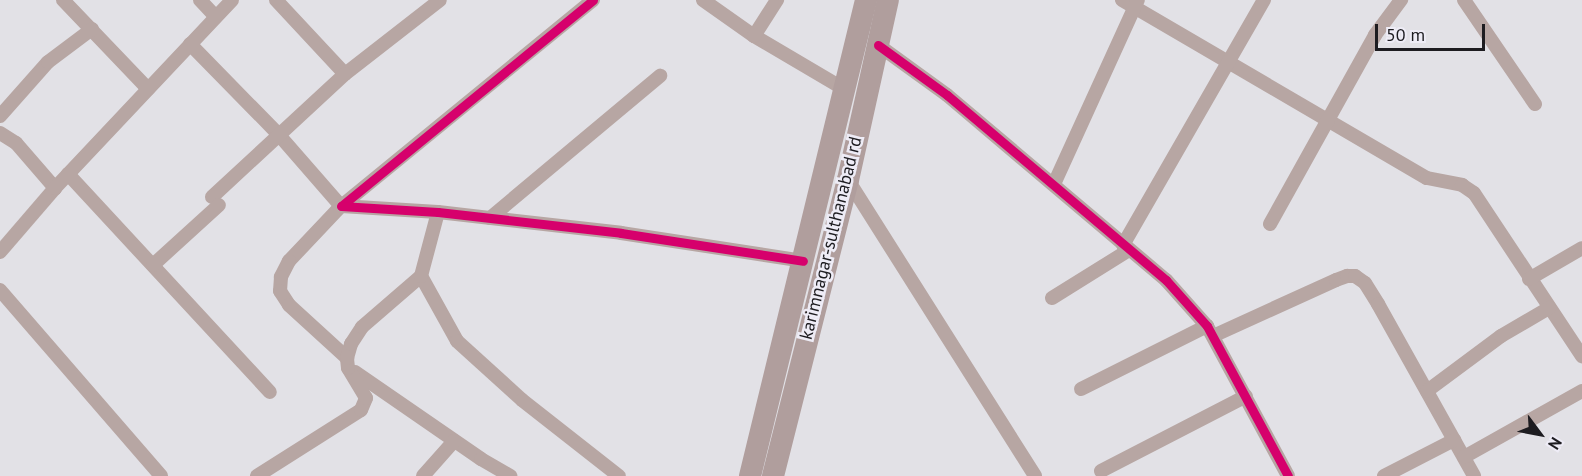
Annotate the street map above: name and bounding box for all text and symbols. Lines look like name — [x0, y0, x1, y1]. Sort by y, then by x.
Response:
scale bar — [1378, 12, 1488, 50]
text: 50 m — [1386, 23, 1425, 46]
street label: karimnagar-sulthanabad rd — [795, 134, 867, 342]
north arrow — [1510, 404, 1570, 464]
text: N — [1544, 434, 1567, 453]

